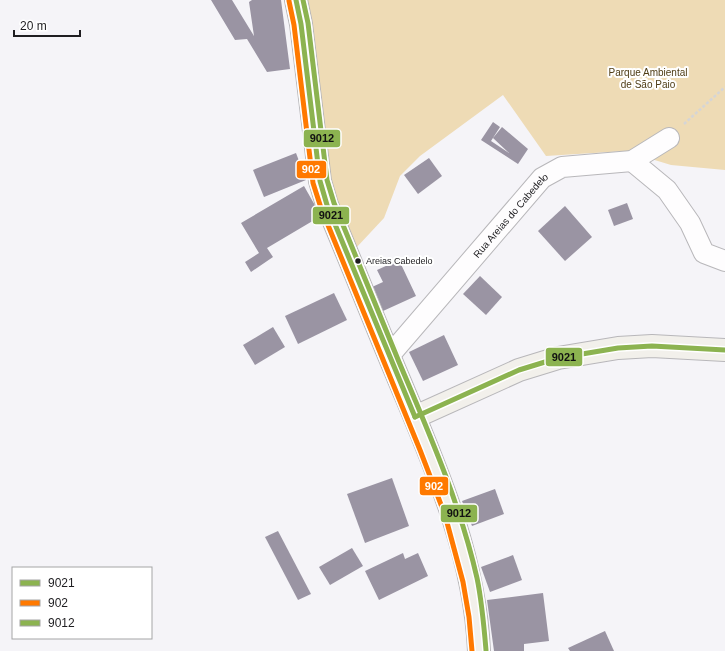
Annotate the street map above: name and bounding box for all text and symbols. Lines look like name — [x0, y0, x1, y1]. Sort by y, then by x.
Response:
scale bar — [14, 12, 80, 38]
text: 20 m — [20, 19, 47, 33]
park label: Parque Ambiental de São Paio — [609, 67, 687, 90]
line badge: 9012 — [303, 129, 341, 148]
text: 9012 — [310, 132, 334, 144]
line badge: 902 — [296, 160, 327, 179]
text: 902 — [302, 163, 320, 175]
street label: Rua Areias do Cabedelo — [471, 170, 550, 260]
line badge: 9021 — [312, 206, 350, 225]
text: 9021 — [319, 209, 343, 221]
marker: Areias Cabedelo — [353, 256, 363, 266]
place label: Areias Cabedelo — [366, 256, 433, 266]
line badge: 9021 — [545, 347, 583, 367]
text: 9021 — [552, 351, 576, 363]
line badge: 902 — [419, 476, 449, 496]
text: 902 — [425, 480, 443, 492]
line badge: 9012 — [440, 504, 478, 523]
text: 9012 — [447, 507, 471, 519]
legend — [12, 567, 152, 639]
text: 9021 — [48, 576, 75, 590]
text: 902 — [48, 596, 68, 610]
text: 9012 — [48, 616, 75, 630]

